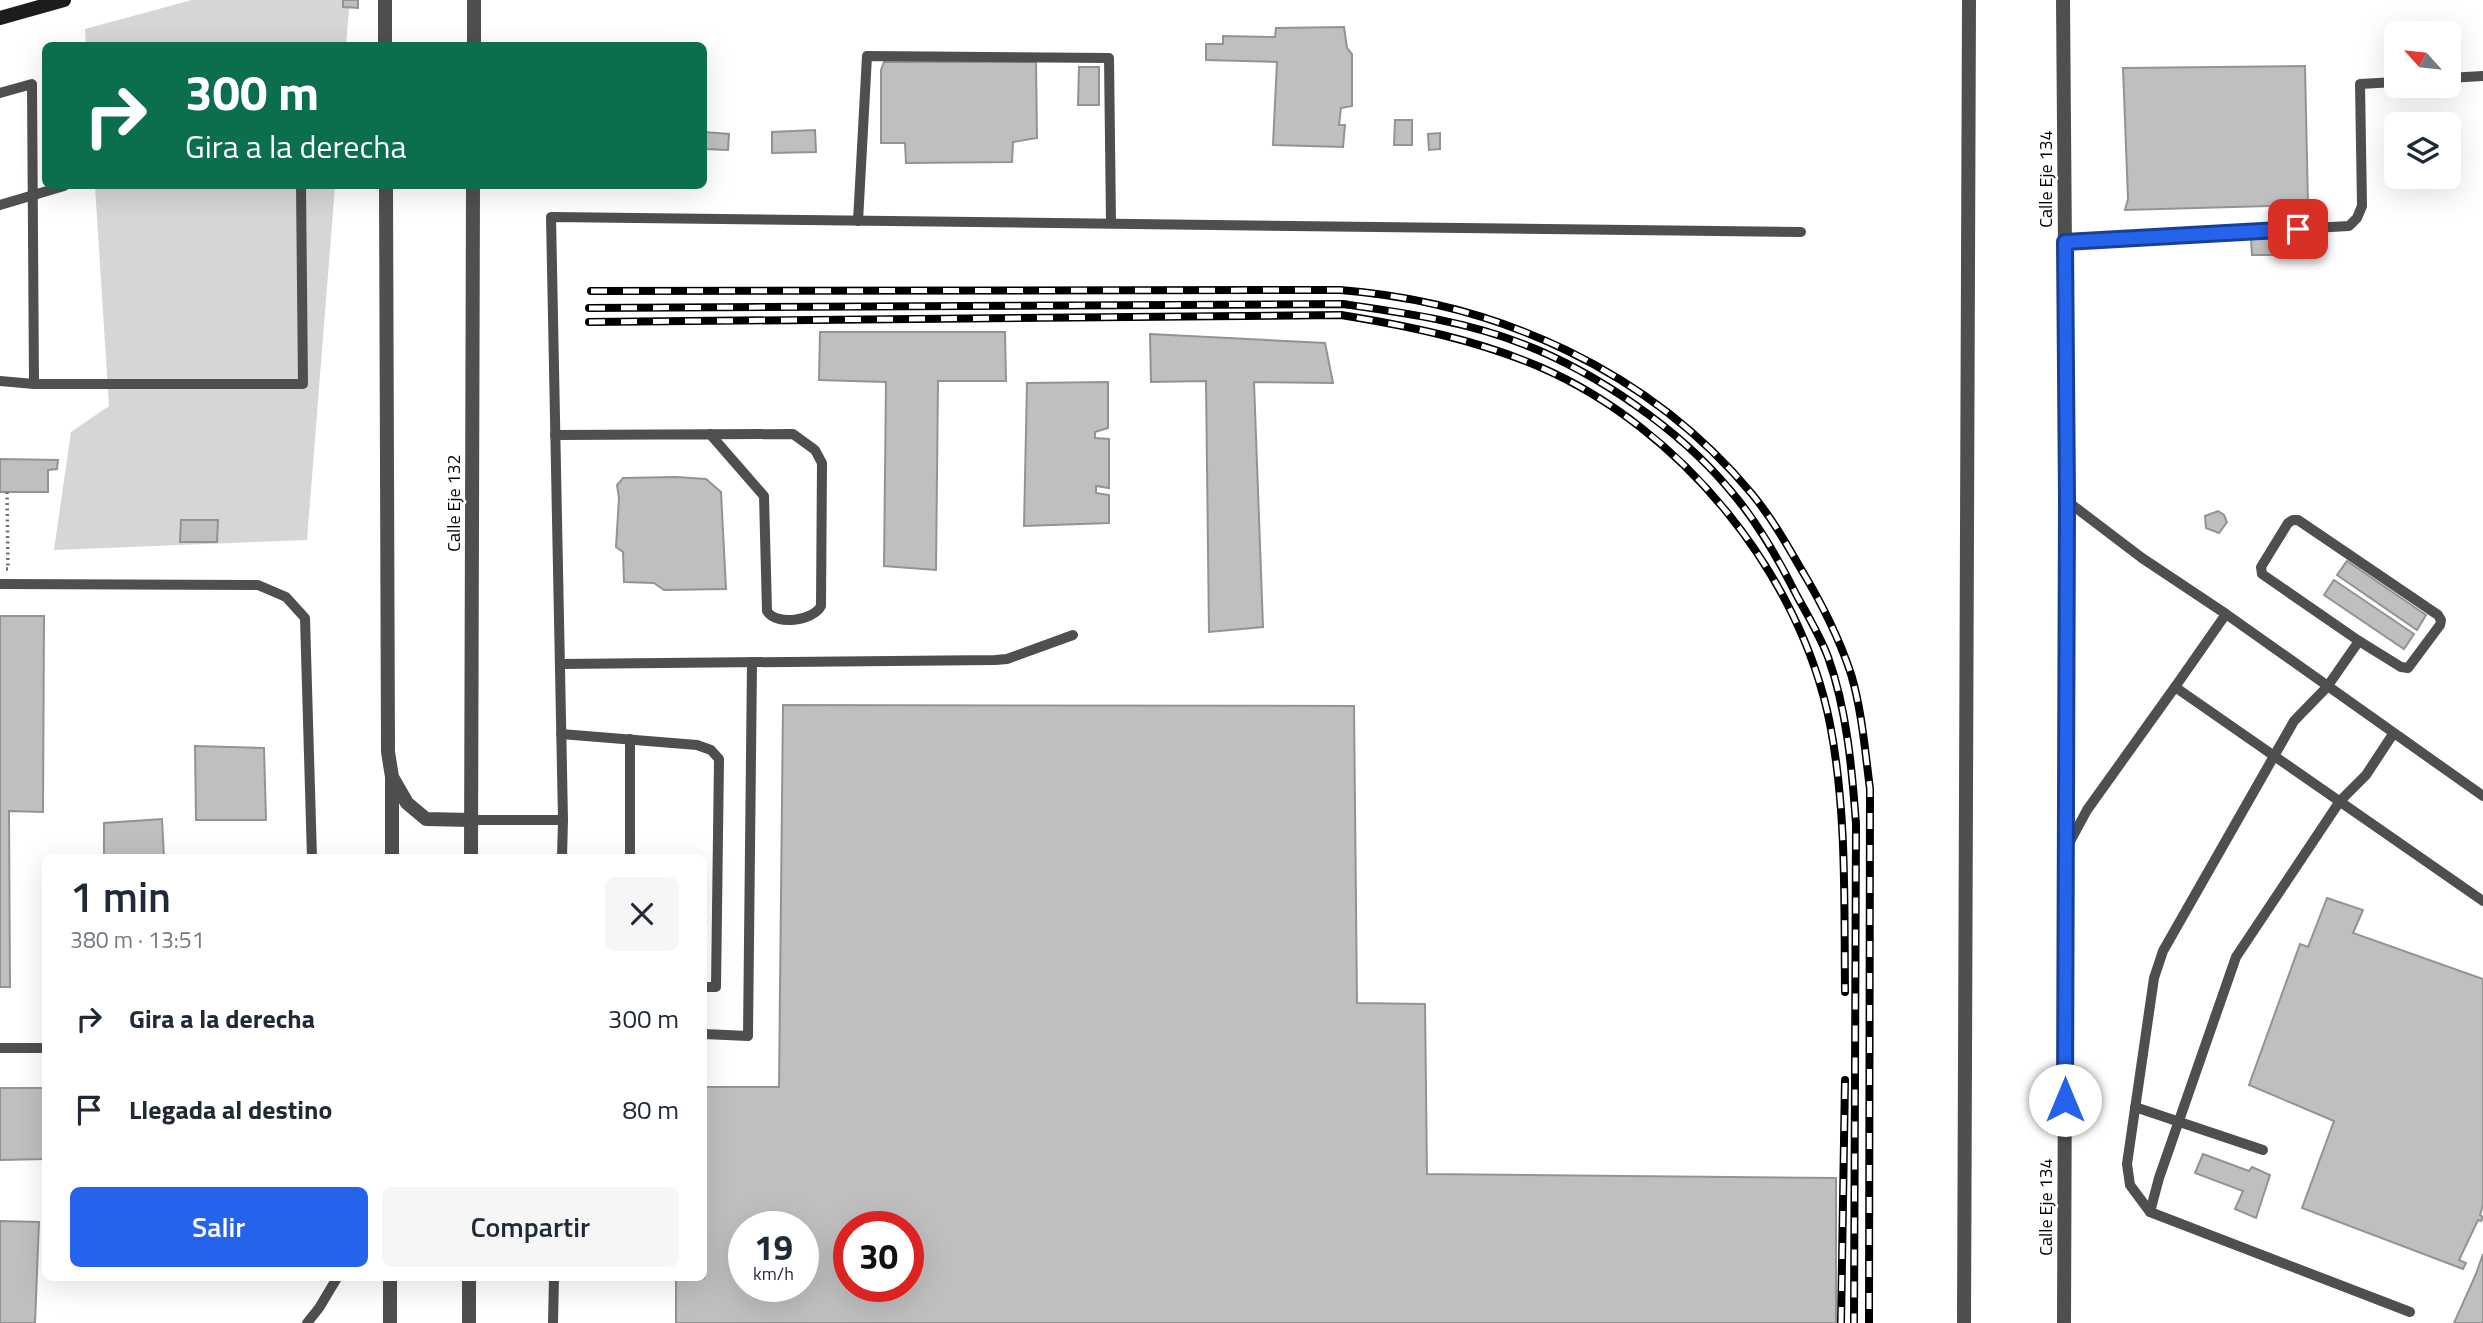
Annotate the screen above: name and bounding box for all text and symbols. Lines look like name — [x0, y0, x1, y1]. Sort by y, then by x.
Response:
north arrow — [2384, 21, 2460, 98]
map controls — [2384, 21, 2461, 189]
text: 300 m — [185, 54, 319, 129]
icon: right — [70, 70, 161, 161]
button: layers — [2384, 112, 2461, 189]
text: Gira a la derecha — [185, 122, 407, 170]
street label: Calle Eje 134 — [2032, 130, 2059, 228]
pin — [2268, 199, 2328, 259]
icon: arrive — [2279, 210, 2317, 248]
street label: Calle Eje 132 — [440, 454, 467, 552]
text: 1 min — [70, 864, 171, 928]
button: close — [605, 877, 679, 951]
text: 380 m · 13:51 — [70, 922, 205, 957]
text: Gira a la derecha — [129, 999, 315, 1038]
text: 300 m — [608, 999, 679, 1038]
icon: right — [70, 1000, 108, 1038]
position arrow — [2028, 1063, 2102, 1137]
text: Llegada al destino — [129, 1090, 332, 1129]
text: 80 m — [622, 1090, 679, 1129]
icon: arrive — [70, 1091, 108, 1129]
street label: Calle Eje 134 — [2032, 1158, 2059, 1256]
button: Salir — [70, 1187, 368, 1267]
button: Compartir — [382, 1187, 679, 1267]
speed limit sign: 30 — [833, 1211, 924, 1302]
text: 19 — [754, 1220, 793, 1274]
text: km/h — [753, 1260, 794, 1287]

